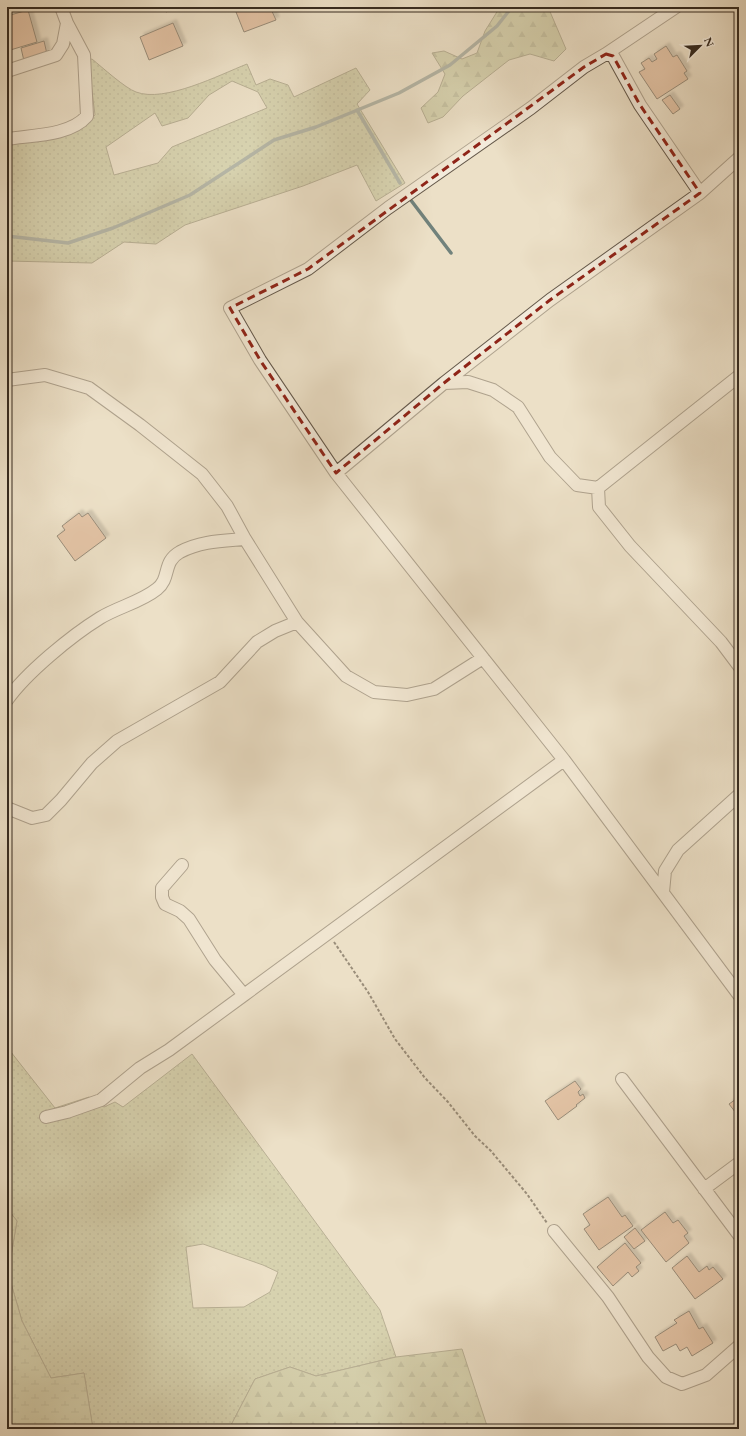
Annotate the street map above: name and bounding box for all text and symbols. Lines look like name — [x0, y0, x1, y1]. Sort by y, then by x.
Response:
north arrow — [680, 26, 720, 66]
text: N — [701, 35, 717, 49]

